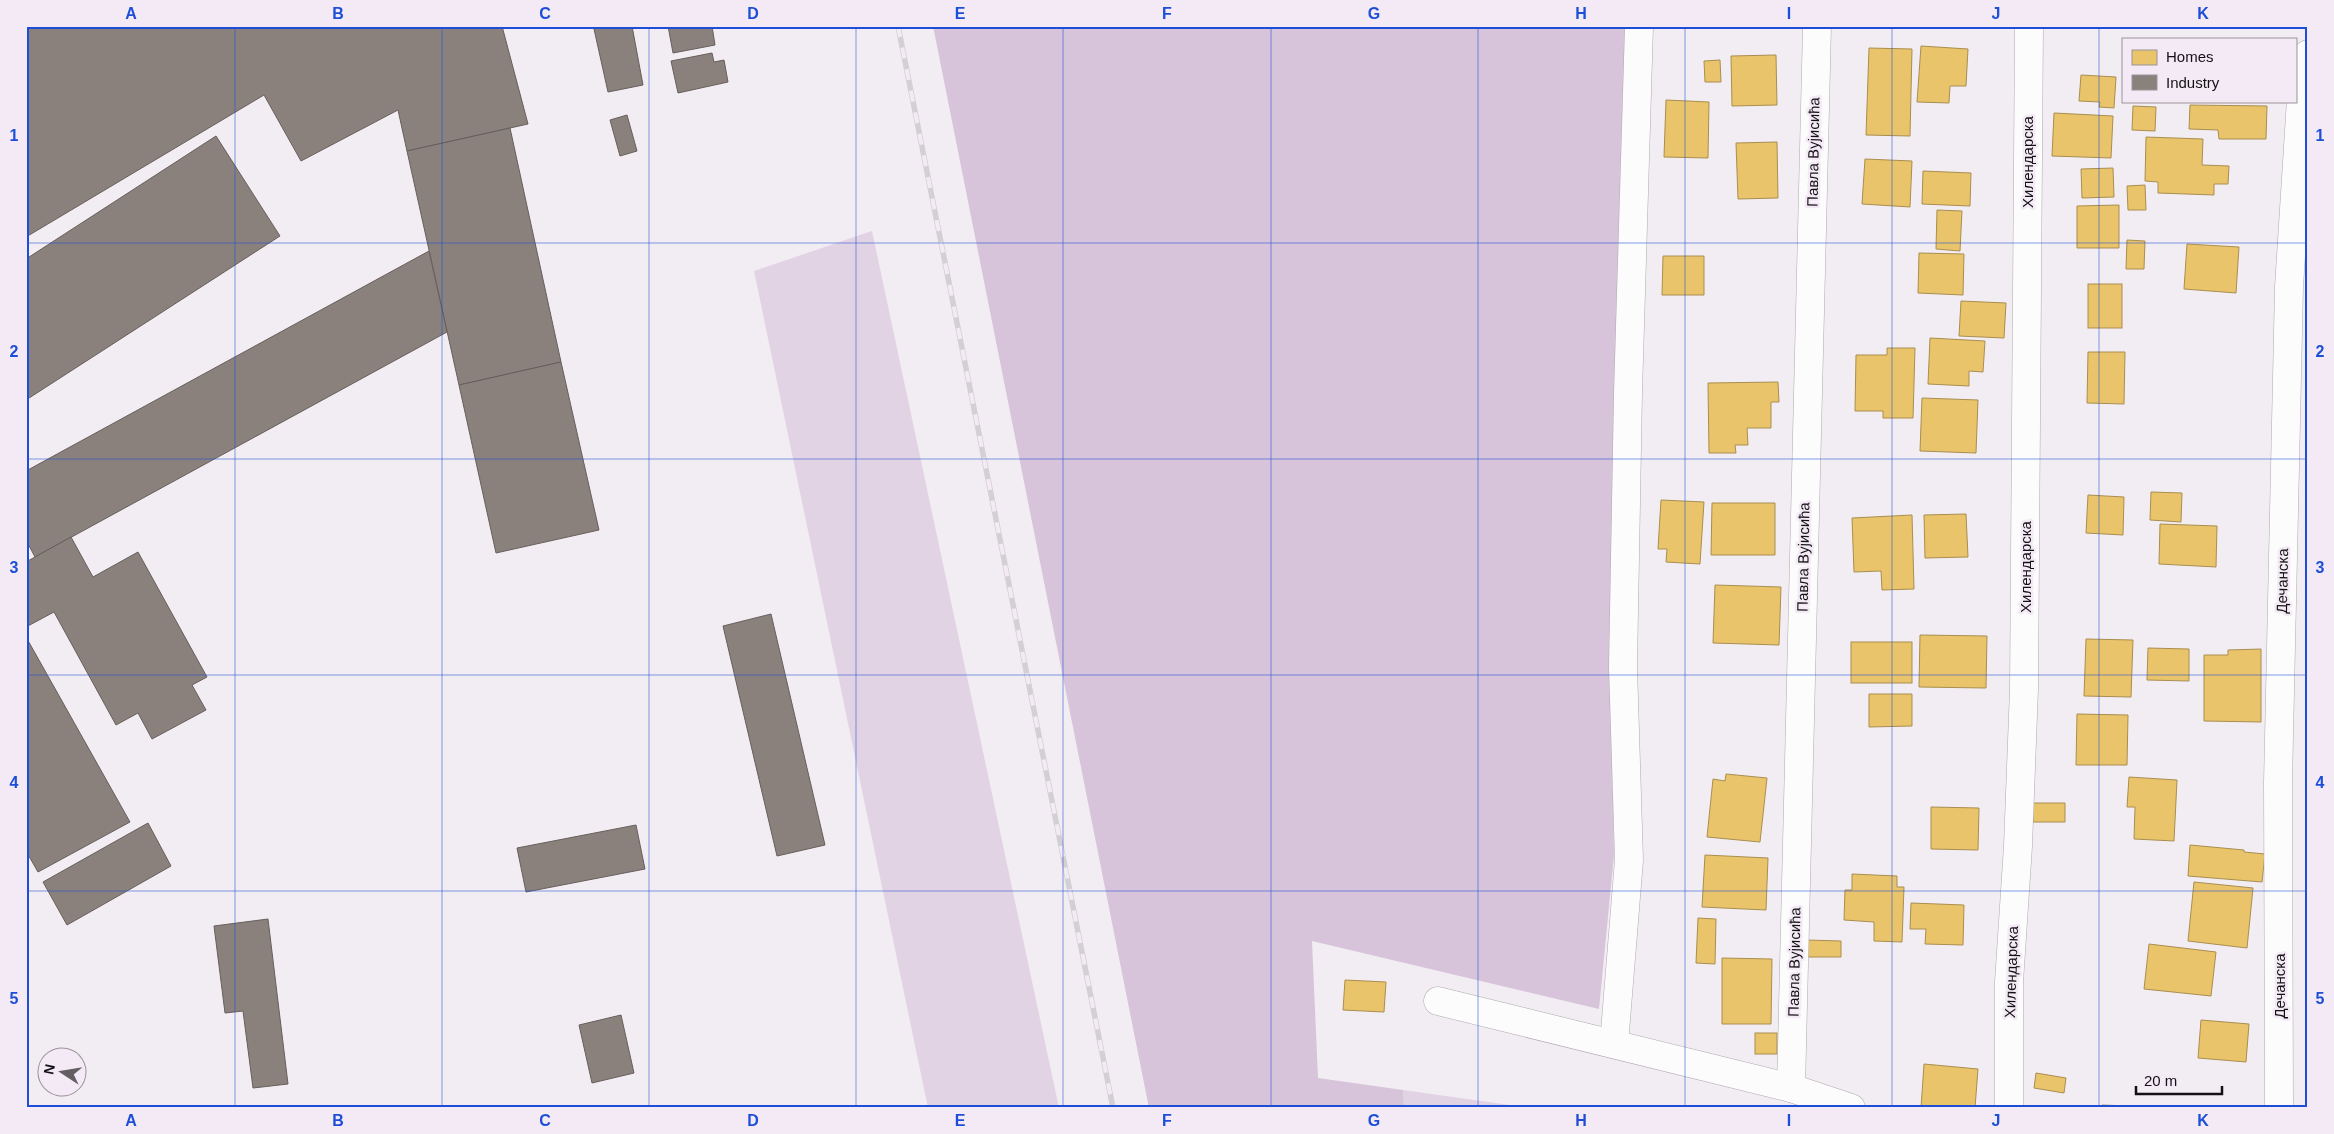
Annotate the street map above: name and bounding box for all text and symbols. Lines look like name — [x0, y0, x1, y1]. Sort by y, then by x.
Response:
text: A — [125, 5, 137, 22]
text: B — [332, 5, 344, 22]
text: C — [539, 5, 551, 22]
text: D — [747, 5, 759, 22]
text: E — [955, 5, 966, 22]
text: F — [1162, 5, 1172, 22]
text: G — [1368, 5, 1380, 22]
text: H — [1575, 5, 1587, 22]
text: I — [1787, 5, 1791, 22]
text: J — [1992, 5, 2000, 22]
text: K — [2197, 5, 2209, 22]
legend — [2122, 38, 2296, 102]
text: Homes — [2166, 48, 2214, 65]
text: Industry — [2166, 74, 2220, 91]
street label: Павла Вујисића — [1804, 96, 1822, 207]
street label: Хилендарска — [2019, 115, 2036, 208]
text: 1 — [10, 127, 19, 144]
text: 1 — [2316, 127, 2325, 144]
text: 2 — [10, 343, 19, 360]
text: 2 — [2316, 343, 2325, 360]
street label: Павла Вујисића — [1794, 501, 1812, 612]
street label: Хилендарска — [2017, 520, 2034, 613]
street label: Дечанска — [2273, 548, 2291, 614]
text: 3 — [10, 559, 19, 576]
text: 3 — [2316, 559, 2325, 576]
text: 4 — [10, 774, 19, 791]
text: 4 — [2316, 774, 2325, 791]
street label: Павла Вујисића — [1785, 906, 1803, 1017]
street label: Хилендарска — [2001, 925, 2021, 1018]
street label: Дечанска — [2271, 953, 2288, 1019]
text: 5 — [10, 990, 19, 1007]
text: 5 — [2316, 990, 2325, 1007]
north arrow — [38, 1046, 88, 1096]
text: N — [40, 1063, 58, 1076]
scale bar — [2136, 1064, 2223, 1096]
text: 20 m — [2144, 1072, 2177, 1089]
text: A — [125, 1112, 137, 1129]
text: B — [332, 1112, 344, 1129]
text: C — [539, 1112, 551, 1129]
text: D — [747, 1112, 759, 1129]
text: E — [955, 1112, 966, 1129]
text: F — [1162, 1112, 1172, 1129]
text: G — [1368, 1112, 1380, 1129]
text: H — [1575, 1112, 1587, 1129]
text: I — [1787, 1112, 1791, 1129]
text: J — [1992, 1112, 2000, 1129]
text: K — [2197, 1112, 2209, 1129]

